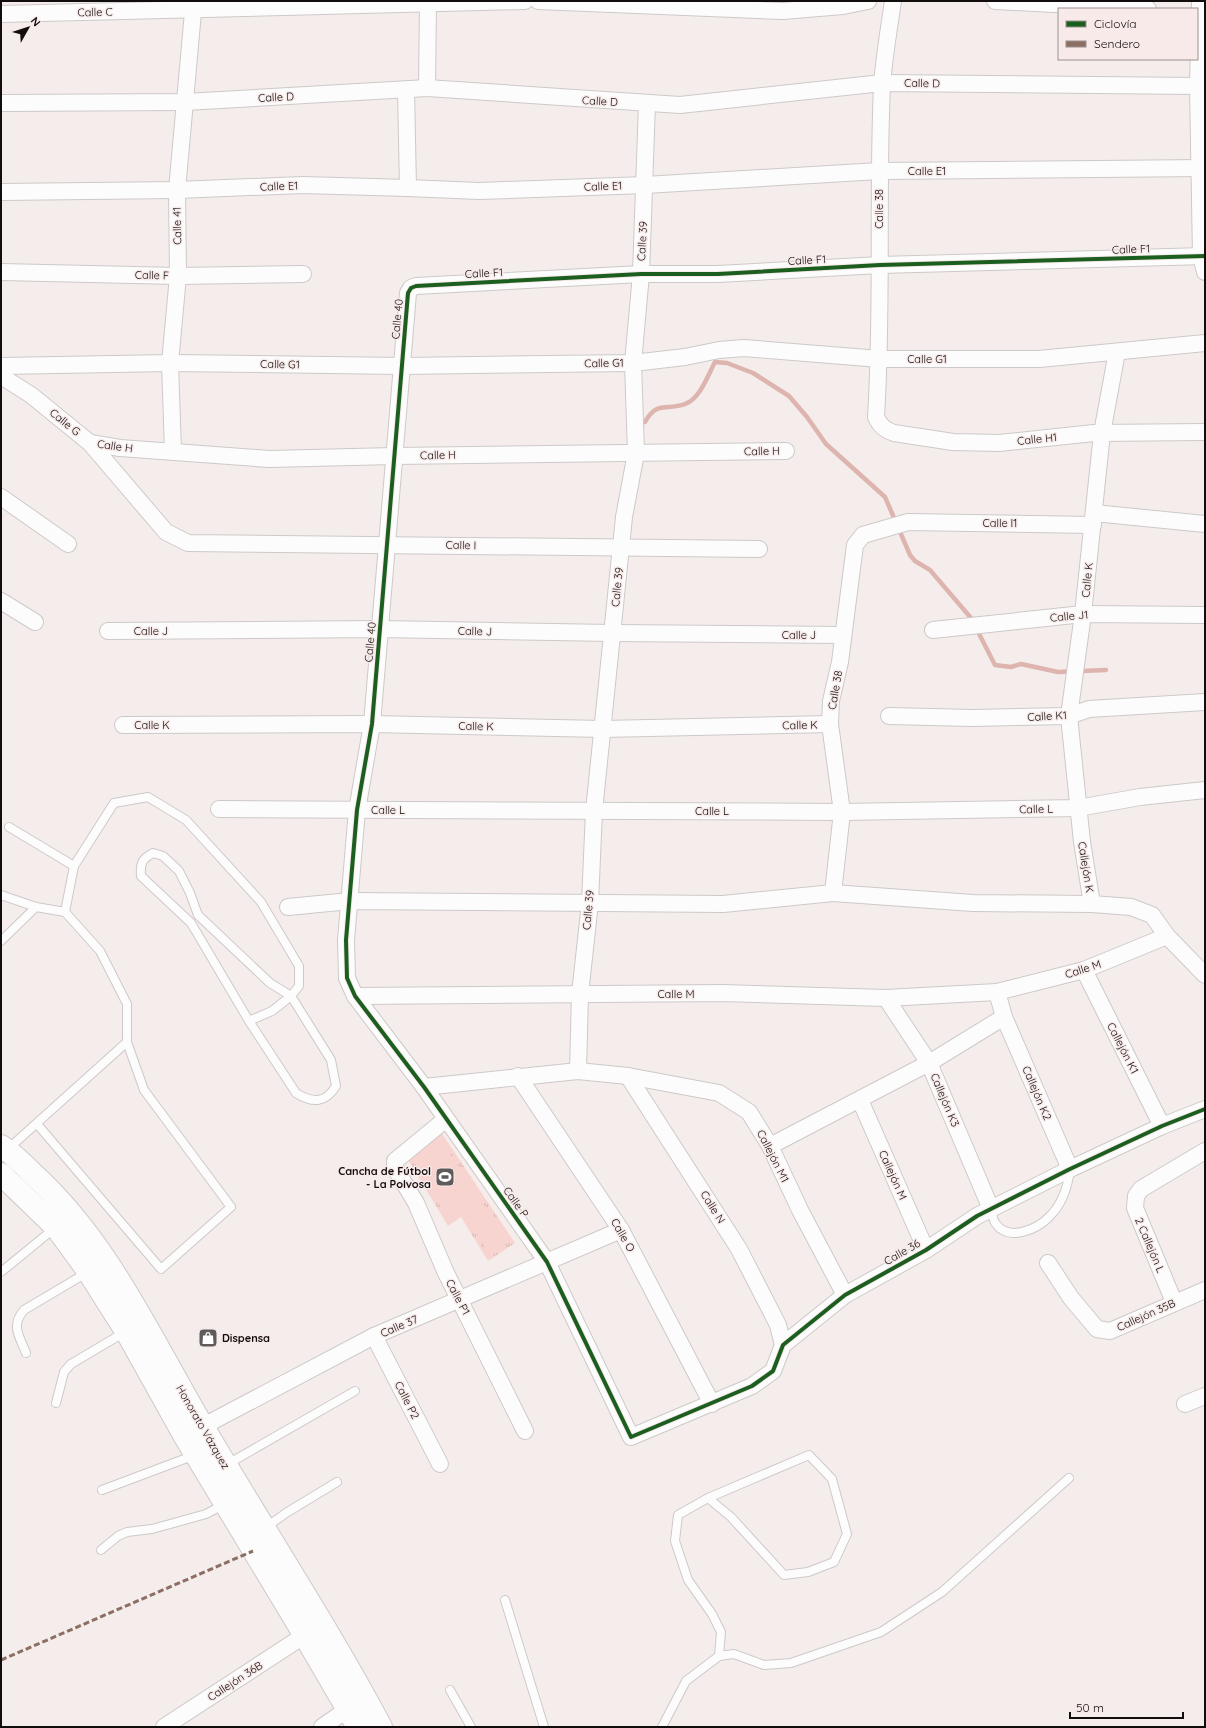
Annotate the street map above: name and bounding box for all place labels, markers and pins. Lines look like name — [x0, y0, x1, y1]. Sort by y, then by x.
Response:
place label: Cancha de Fútbol - La Polvosa — [338, 1164, 431, 1191]
sports icon: Cancha de Fútbol - La Polvosa — [434, 1166, 456, 1188]
shop icon: Dispensa — [197, 1327, 219, 1349]
place label: Dispensa — [222, 1331, 270, 1345]

